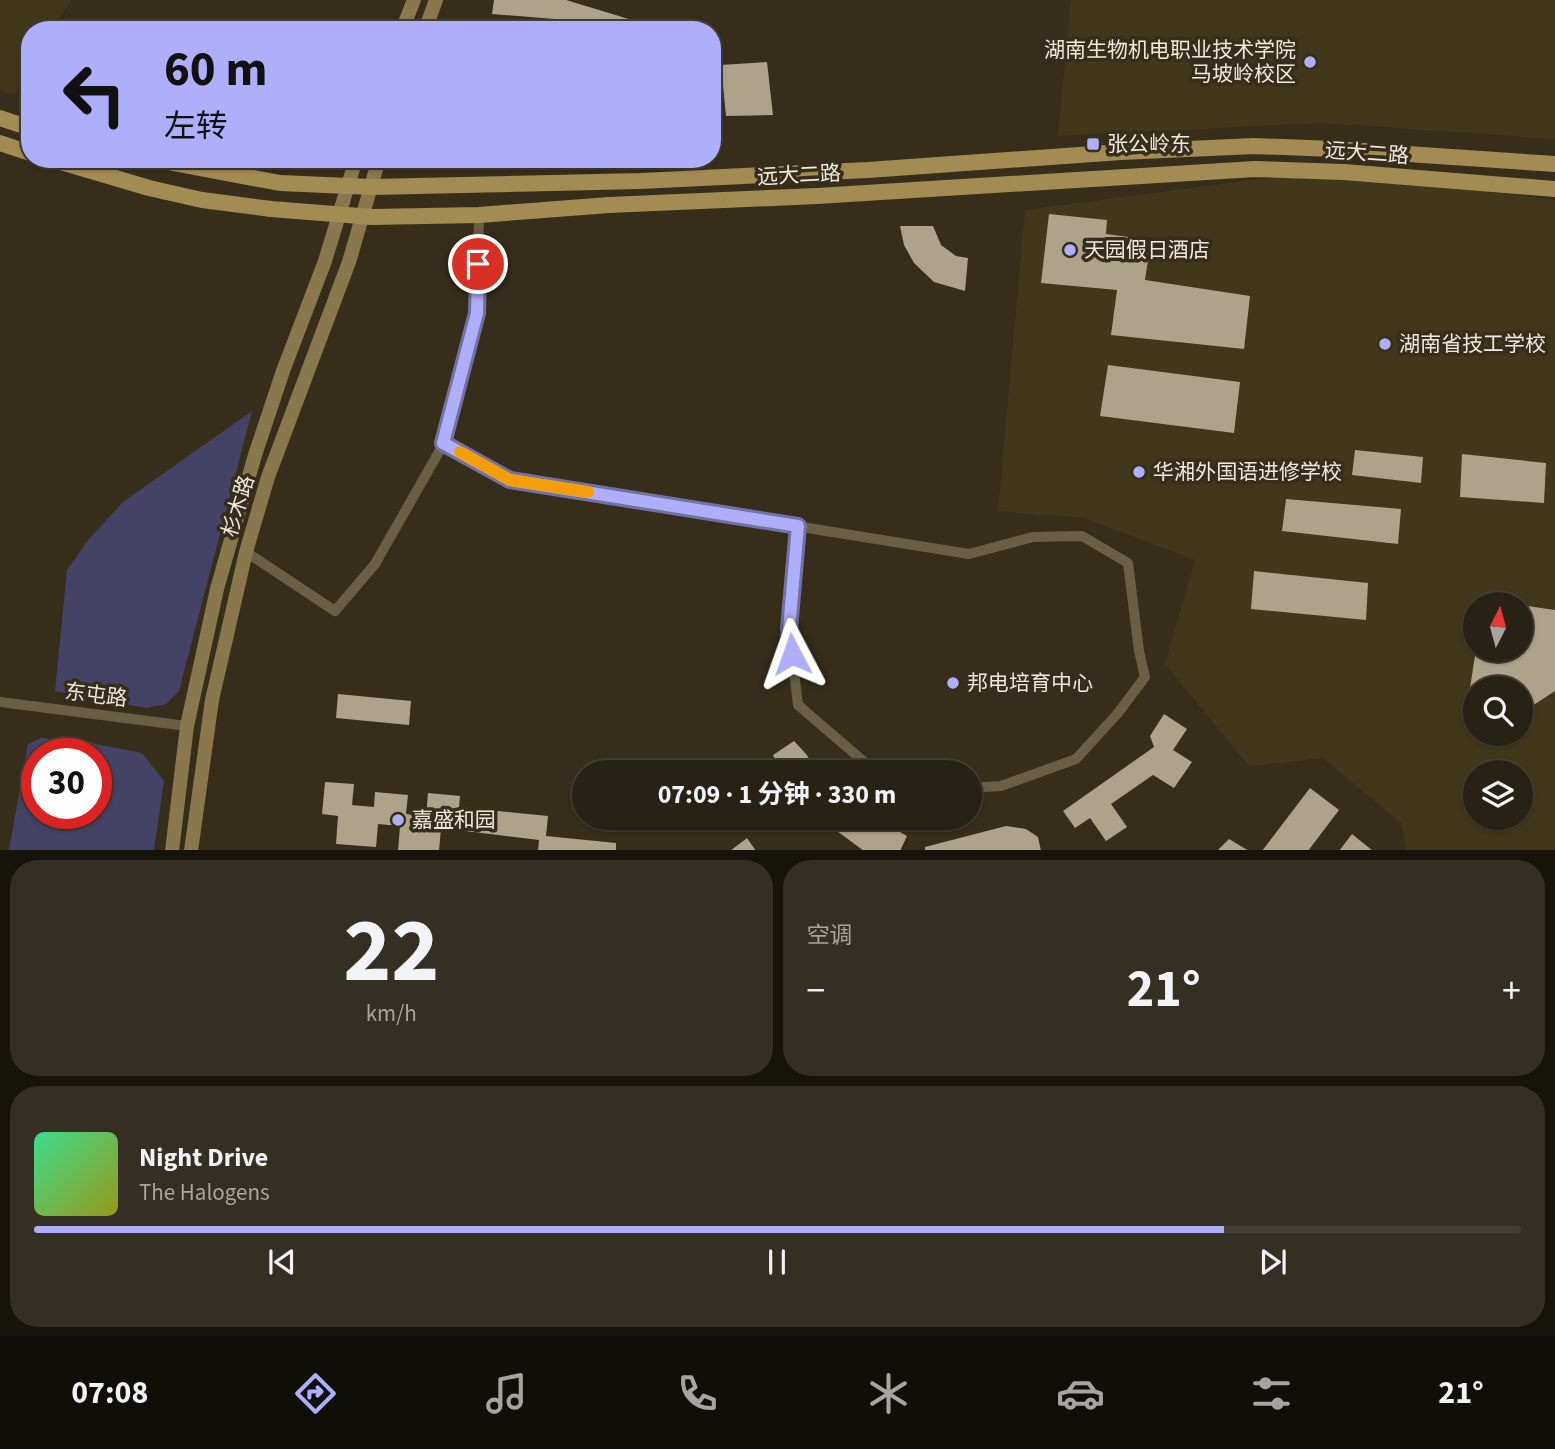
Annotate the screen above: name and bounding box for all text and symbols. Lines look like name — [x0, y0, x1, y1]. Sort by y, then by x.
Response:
text: 60 m — [164, 35, 268, 105]
place label: 湖南生物机电职业技术学院 马坡岭校区 — [1044, 35, 1296, 89]
icon: left — [49, 49, 140, 140]
marker: 湖南生物机电职业技术学院 马坡岭校区 — [1302, 54, 1318, 70]
text: 左转 — [164, 104, 228, 150]
place label: 张公岭东 — [1107, 129, 1191, 159]
street label: 远大二路 — [1324, 135, 1410, 171]
marker: 张公岭东 — [1085, 136, 1101, 152]
street label: 远大二路 — [756, 158, 842, 192]
pin — [448, 234, 508, 294]
place label: 天园假日酒店 — [1084, 235, 1210, 265]
marker: 天园假日酒店 — [1062, 242, 1078, 258]
icon: arrive — [459, 245, 497, 283]
place label: 湖南省技工学校 — [1399, 329, 1546, 359]
marker: 湖南省技工学校 — [1377, 336, 1393, 352]
place label: 华湘外国语进修学校 — [1153, 457, 1342, 487]
marker: 华湘外国语进修学校 — [1131, 464, 1147, 480]
street label: 杉木路 — [214, 471, 262, 541]
north arrow — [1463, 592, 1533, 662]
map controls — [1463, 592, 1533, 830]
position arrow — [755, 617, 829, 691]
place label: 邦电培育中心 — [967, 668, 1093, 698]
marker: 邦电培育中心 — [945, 675, 961, 691]
street label: 东屯路 — [63, 676, 129, 714]
button: search — [1463, 676, 1533, 746]
speed limit sign: 30 — [21, 738, 112, 829]
button: layers — [1463, 760, 1533, 830]
text: 07:09 · 1 分钟 · 330 m — [658, 776, 896, 813]
place label: 嘉盛和园 — [412, 805, 496, 835]
marker: 嘉盛和园 — [390, 812, 406, 828]
text: 22 — [343, 887, 439, 1016]
text: 空调 — [807, 919, 853, 952]
text: 21° — [1127, 953, 1201, 1027]
text: − — [807, 964, 825, 1018]
text: + — [1502, 964, 1521, 1018]
text: km/h — [366, 997, 417, 1030]
text: Night Drive — [139, 1139, 268, 1176]
text: The Halogens — [139, 1176, 270, 1209]
icon: previous — [263, 1243, 301, 1281]
icon: pause — [758, 1243, 796, 1281]
icon: next — [1254, 1243, 1292, 1281]
icon: directions — [291, 1369, 340, 1418]
icon: music — [482, 1369, 531, 1418]
icon: phone — [673, 1369, 722, 1418]
icon: climate — [864, 1369, 913, 1418]
icon: car — [1056, 1369, 1105, 1418]
icon: filters — [1247, 1369, 1296, 1418]
text: 07:08 — [71, 1370, 148, 1416]
text: 21° — [1438, 1370, 1484, 1416]

